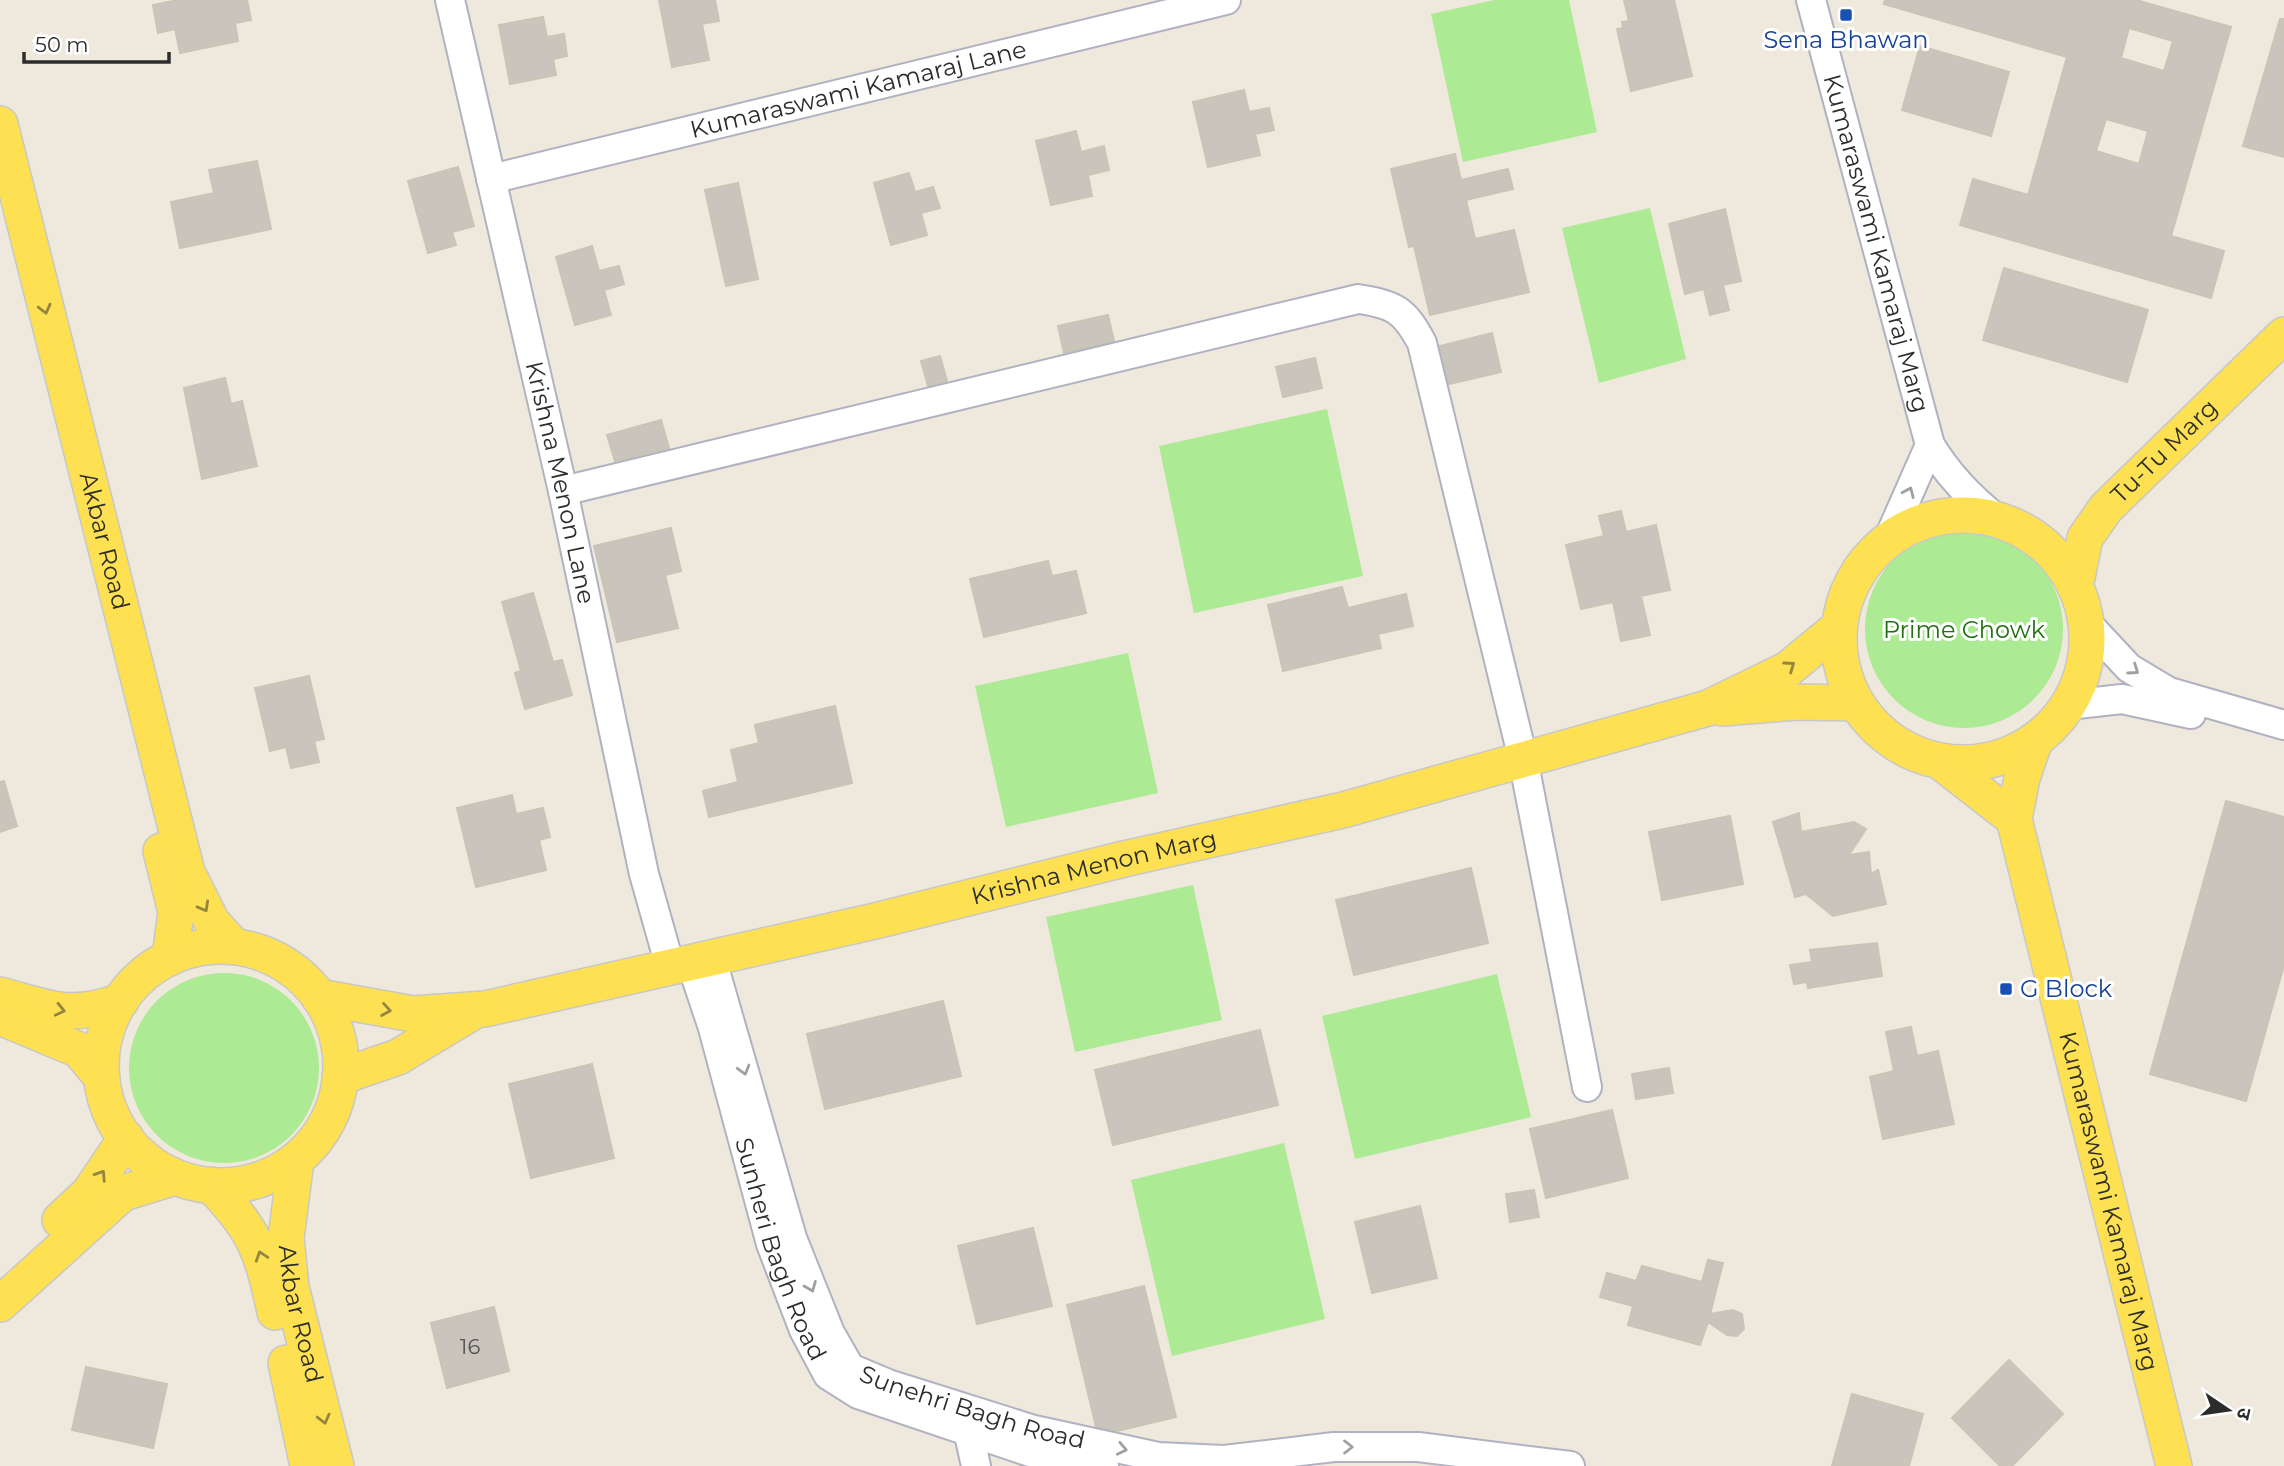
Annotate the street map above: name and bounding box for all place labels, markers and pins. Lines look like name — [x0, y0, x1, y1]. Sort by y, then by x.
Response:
marker: Sena Bhawan — [1838, 7, 1854, 23]
place label: Sena Bhawan — [1763, 25, 1929, 54]
place label: G Block — [2020, 974, 2113, 1003]
marker: G Block — [1998, 981, 2014, 997]

